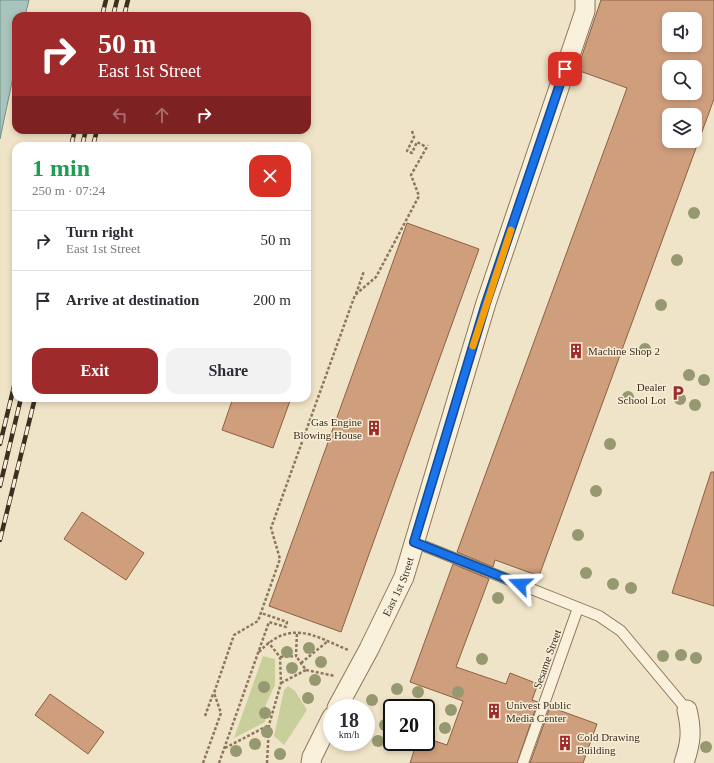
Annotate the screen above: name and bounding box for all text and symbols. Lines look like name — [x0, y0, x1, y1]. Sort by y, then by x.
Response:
map controls — [662, 12, 702, 148]
button: sound — [662, 12, 702, 52]
icon: right — [32, 28, 84, 80]
text: 50 m — [98, 28, 156, 59]
pin — [548, 52, 582, 86]
icon: arrive — [554, 58, 576, 80]
button: search — [662, 60, 702, 100]
text: East 1st Street — [98, 61, 201, 81]
icon: left — [109, 104, 131, 126]
icon: ahead — [151, 104, 173, 126]
icon: right — [193, 104, 215, 126]
button: layers — [662, 108, 702, 148]
text: 1 min — [32, 155, 90, 181]
button: close — [249, 155, 291, 197]
text: 250 m · 07:24 — [32, 183, 105, 198]
text: Turn right — [66, 224, 133, 240]
icon: right — [32, 230, 54, 252]
text: 50 m — [261, 232, 291, 248]
text: East 1st Street — [66, 241, 140, 256]
icon: arrive — [32, 290, 54, 312]
text: Arrive at destination — [66, 292, 199, 308]
text: 200 m — [253, 292, 291, 308]
building icon: Machine Shop 2 — [567, 342, 585, 360]
place label: Machine Shop 2 — [588, 345, 660, 357]
button: Exit — [32, 348, 158, 394]
button: Share — [166, 348, 291, 394]
place label: Dealer School Lot — [617, 381, 666, 406]
parking icon: Dealer School Lot — [669, 384, 687, 402]
place label: Gas Engine Blowing House — [293, 416, 362, 441]
building icon: Gas Engine Blowing House — [365, 419, 383, 437]
street label: East 1st Street — [380, 556, 416, 618]
position arrow — [499, 563, 541, 605]
street label: Sesame Street — [531, 628, 563, 690]
speed limit sign: 20 — [383, 699, 435, 751]
place label: Univest Public Media Center — [506, 699, 571, 724]
building icon: Univest Public Media Center — [485, 702, 503, 720]
text: 18 — [339, 709, 359, 731]
text: km/h — [339, 729, 359, 740]
place label: Cold Drawing Building — [577, 731, 640, 756]
building icon: Cold Drawing Building — [556, 734, 574, 752]

